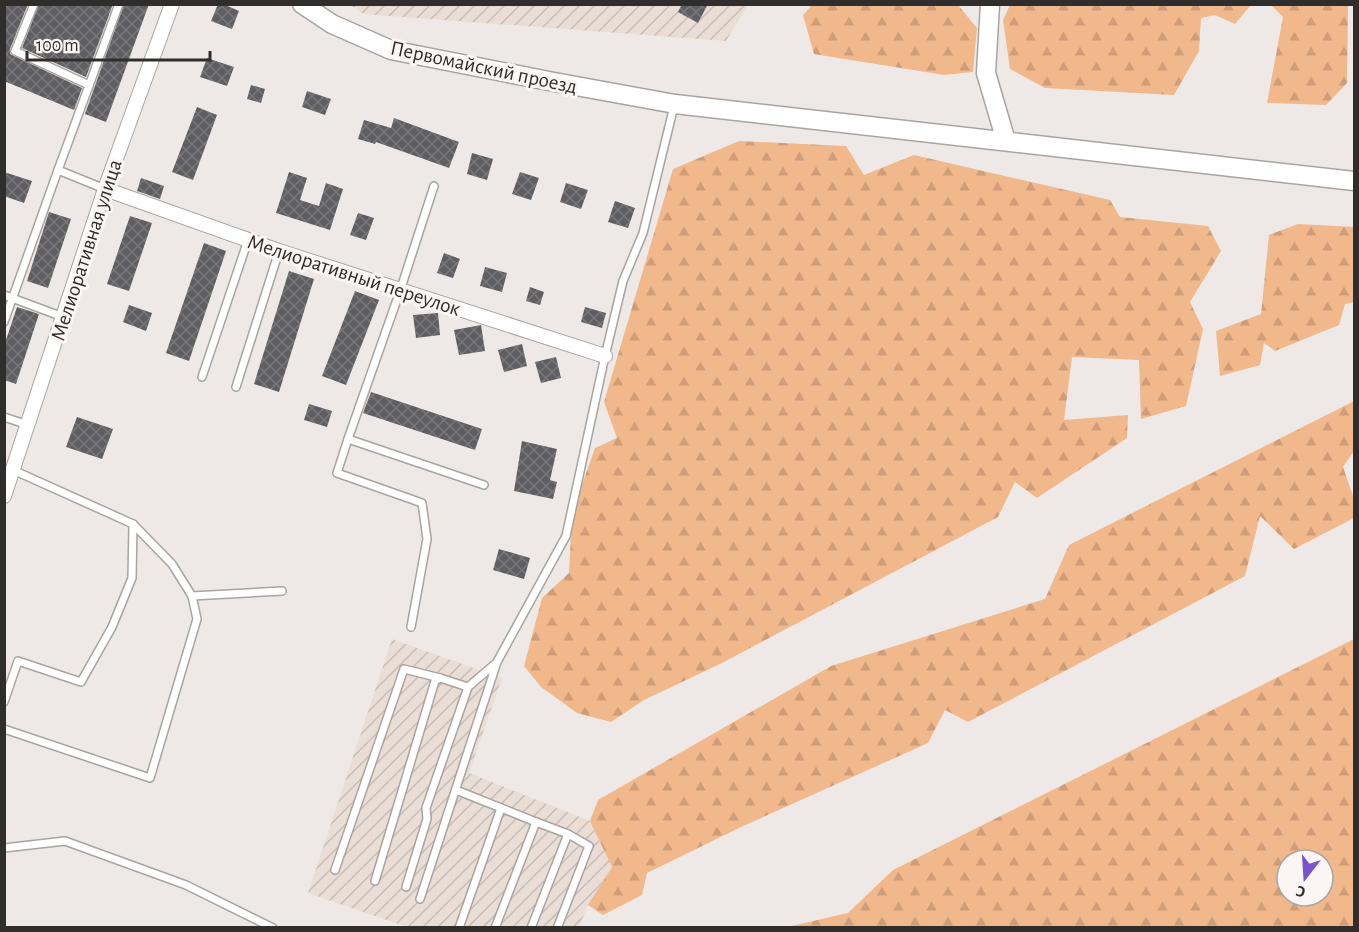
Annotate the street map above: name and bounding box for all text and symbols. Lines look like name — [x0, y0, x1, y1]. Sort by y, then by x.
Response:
scale bar — [27, 24, 210, 62]
text: 100 m — [36, 37, 79, 55]
street label: Первомайский проезд — [389, 37, 579, 98]
street label: Мелиоративная улица — [47, 157, 126, 343]
street label: Мелиоративный переулок — [245, 231, 463, 320]
north arrow — [1275, 848, 1335, 908]
text: С — [1294, 882, 1307, 900]

